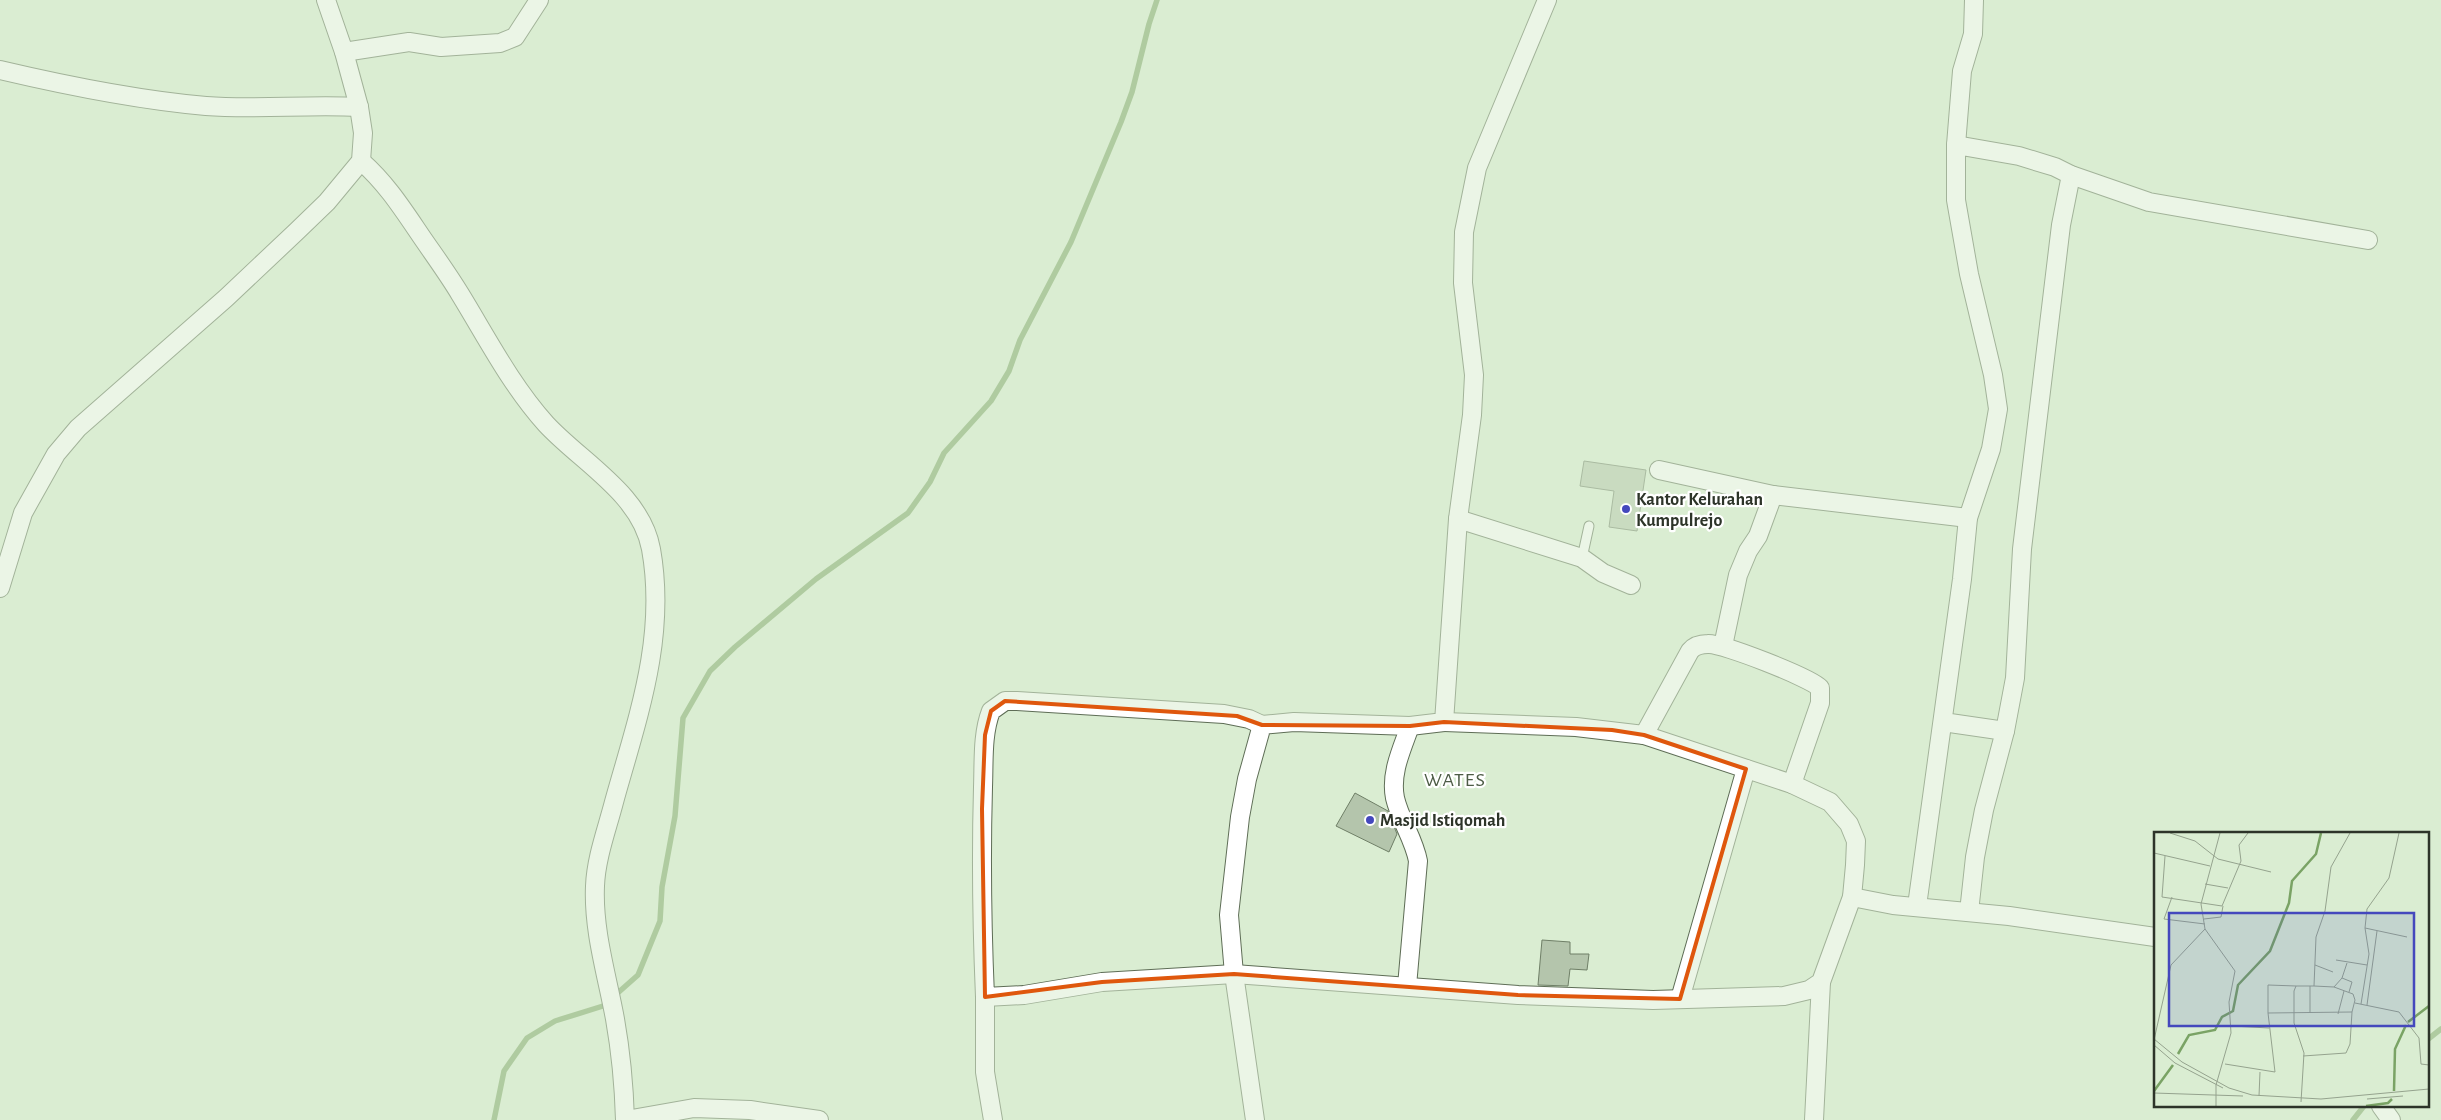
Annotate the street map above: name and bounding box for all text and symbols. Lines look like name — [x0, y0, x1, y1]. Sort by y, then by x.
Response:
place label: Kantor Kelurahan Kumpulrejo — [1636, 491, 1763, 530]
marker: Kantor Kelurahan Kumpulrejo — [1620, 503, 1632, 515]
district label: WATES — [1424, 770, 1486, 790]
place label: Masjid Istiqomah — [1380, 812, 1505, 830]
marker: Masjid Istiqomah — [1364, 814, 1376, 826]
inset map — [2154, 832, 2428, 1108]

